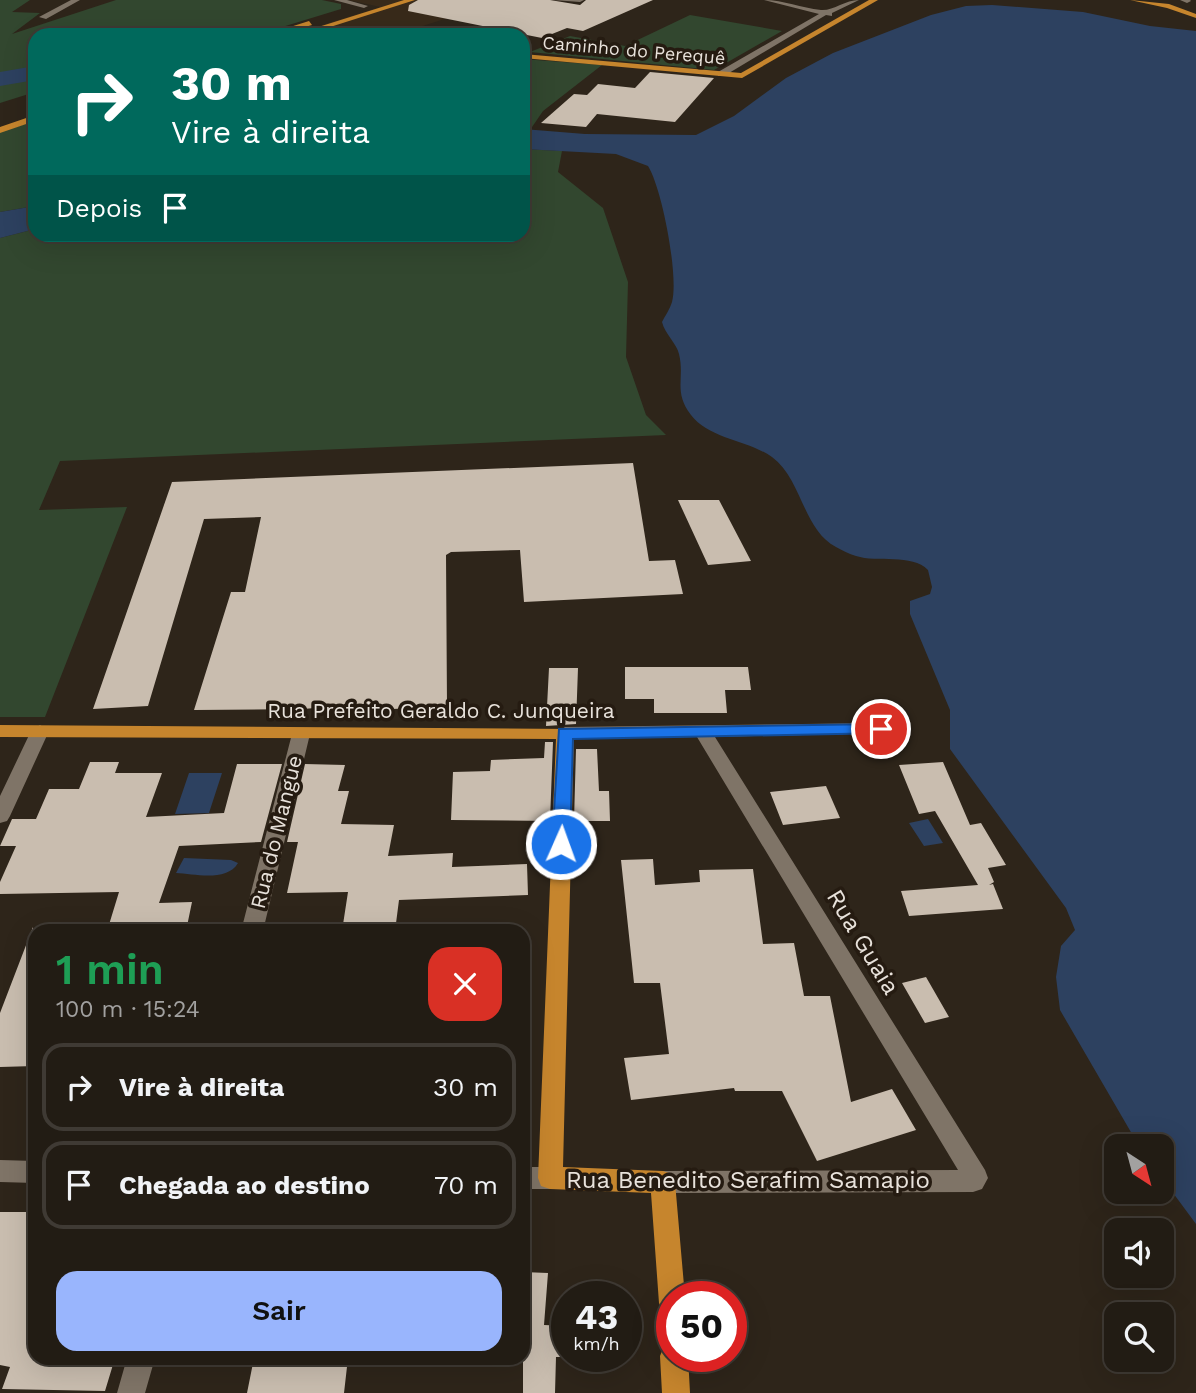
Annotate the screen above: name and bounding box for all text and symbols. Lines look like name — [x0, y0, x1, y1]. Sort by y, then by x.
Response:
street label: Caminho do Perequê — [542, 32, 726, 68]
text: 30 m — [171, 54, 292, 112]
icon: right — [56, 56, 147, 147]
text: Vire à direita — [171, 113, 370, 151]
icon: arrive — [156, 189, 194, 227]
text: Depois — [56, 193, 142, 223]
street label: Rua Prefeito Geraldo C. Junqueira — [267, 698, 615, 723]
pin — [851, 699, 911, 759]
icon: arrive — [862, 710, 900, 748]
street label: Rua do Mangue — [245, 753, 307, 911]
position arrow — [524, 807, 598, 881]
street label: Rua Guaia — [821, 884, 905, 1000]
text: 1 min — [56, 945, 164, 994]
button: close — [428, 947, 502, 1021]
text: 100 m · 15:24 — [56, 996, 200, 1023]
icon: right — [60, 1068, 98, 1106]
text: Vire à direita — [119, 1072, 284, 1102]
text: 30 m — [433, 1072, 498, 1102]
north arrow — [1104, 1134, 1174, 1204]
map controls — [1104, 1134, 1174, 1372]
icon: arrive — [60, 1166, 98, 1204]
street label: Rua Benedito Serafim Samapio — [566, 1166, 930, 1194]
text: Chegada ao destino — [119, 1170, 370, 1200]
text: 70 m — [434, 1170, 498, 1200]
button: sound — [1104, 1218, 1174, 1288]
button: Sair — [56, 1271, 502, 1351]
speed limit sign: 50 — [656, 1281, 747, 1372]
text: 43 — [575, 1296, 618, 1338]
button: search — [1104, 1302, 1174, 1372]
text: km/h — [573, 1333, 620, 1354]

